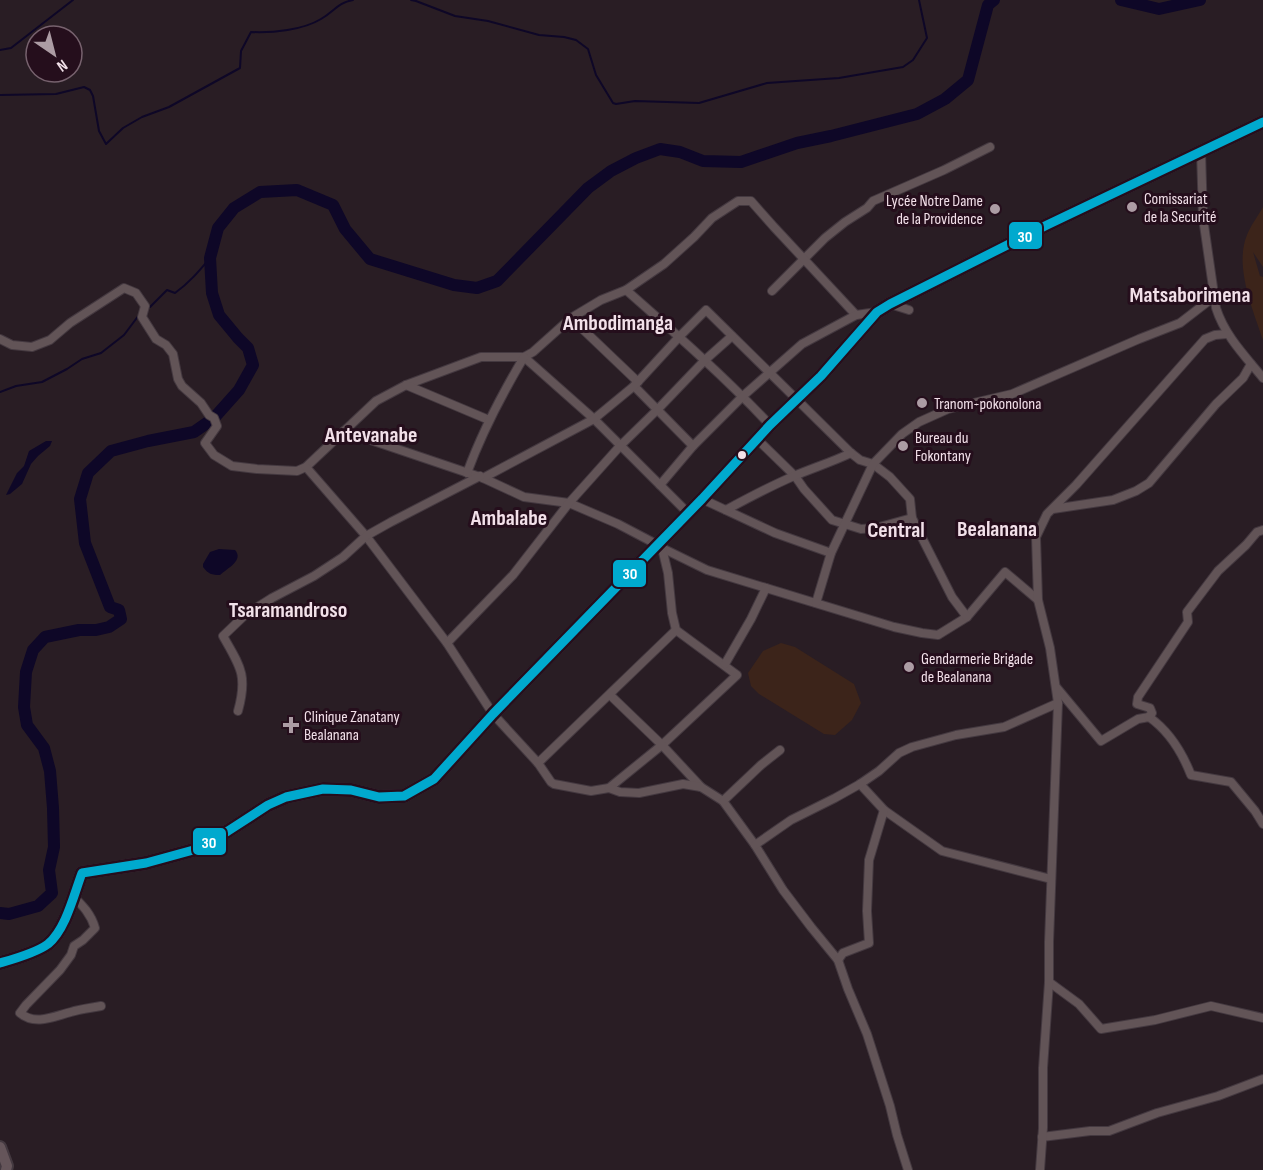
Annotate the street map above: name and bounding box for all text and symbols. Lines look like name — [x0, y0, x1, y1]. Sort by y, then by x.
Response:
north arrow — [24, 24, 84, 84]
text: N — [53, 55, 71, 75]
place label: Comissariat de la Securité — [1144, 190, 1216, 227]
place label: Lycée Notre Dame de la Providence — [886, 192, 983, 229]
marker: Comissariat de la Securité — [1125, 200, 1139, 214]
marker: Lycée Notre Dame de la Providence — [988, 202, 1002, 216]
line badge: 30 — [1008, 221, 1043, 250]
text: 30 — [1018, 228, 1032, 247]
district label: Matsaborimena — [1130, 282, 1250, 309]
district label: Ambodimanga — [562, 310, 673, 337]
place label: Tranom-pokonolona — [934, 395, 1041, 414]
marker: Tranom-pokonolona — [915, 396, 929, 410]
district label: Antevanabe — [324, 422, 417, 449]
place label: Bureau du Fokontany — [915, 429, 971, 466]
marker: Bureau du Fokontany — [896, 439, 910, 453]
unlabelled marker — [736, 449, 748, 461]
district label: Ambalabe — [470, 505, 547, 532]
district label: Bealanana — [957, 516, 1037, 543]
district label: Central — [867, 517, 925, 544]
line badge: 30 — [612, 559, 647, 588]
text: 30 — [623, 565, 637, 584]
district label: Tsaramandroso — [229, 597, 347, 624]
place label: Gendarmerie Brigade de Bealanana — [921, 650, 1033, 687]
marker: Gendarmerie Brigade de Bealanana — [902, 660, 916, 674]
place label: Clinique Zanatany Bealanana — [304, 708, 400, 745]
marker: Clinique Zanatany Bealanana — [282, 716, 300, 734]
line badge: 30 — [192, 827, 227, 856]
text: 30 — [202, 834, 216, 853]

